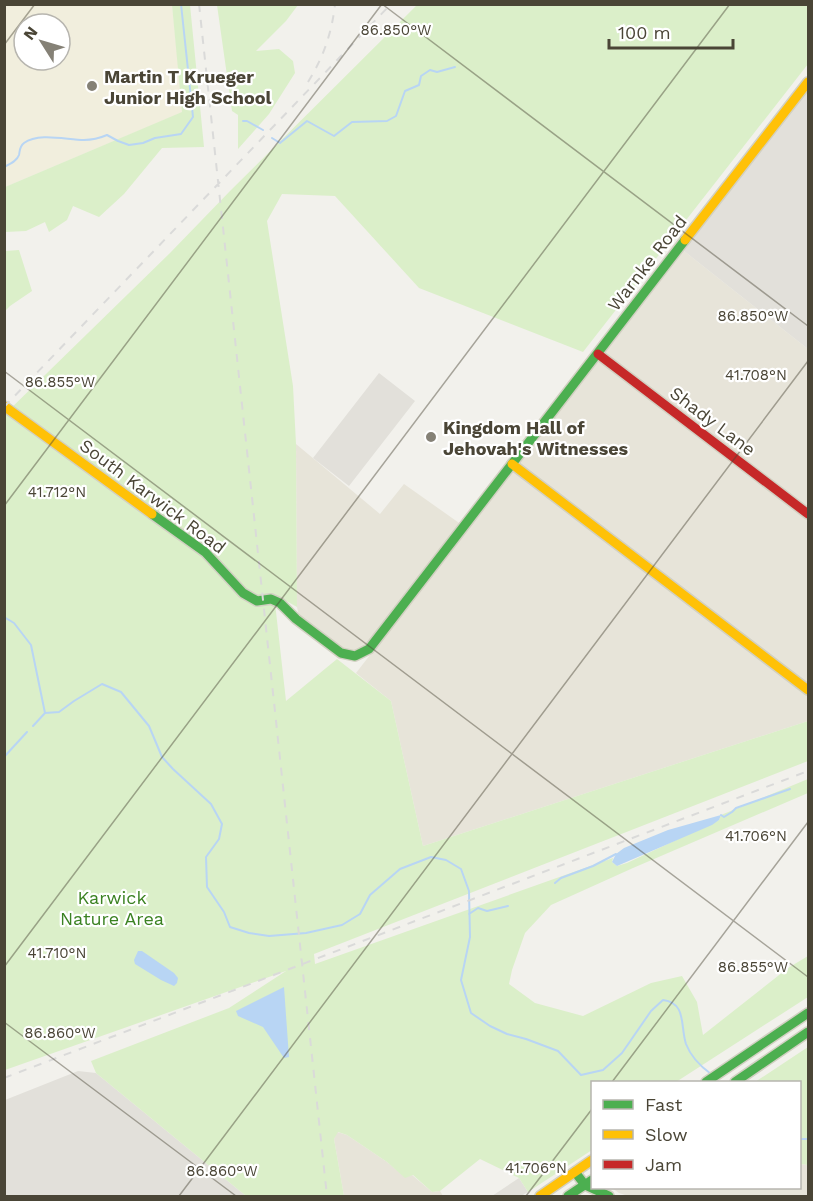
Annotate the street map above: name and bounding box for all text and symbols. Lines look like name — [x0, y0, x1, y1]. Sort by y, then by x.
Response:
north arrow — [12, 12, 72, 72]
scale bar — [609, 12, 734, 50]
text: 86.850°W — [361, 21, 431, 39]
text: 100 m — [618, 22, 671, 43]
text: N — [19, 23, 42, 44]
place label: Martin T Krueger Junior High School — [104, 66, 272, 108]
marker: Martin T Krueger Junior High School — [85, 79, 99, 93]
street label: Warnke Road — [603, 211, 691, 315]
text: 86.850°W — [718, 307, 788, 325]
text: 41.708°N — [725, 366, 787, 384]
text: 86.855°W — [25, 373, 95, 391]
street label: Shady Lane — [666, 382, 760, 460]
place label: Kingdom Hall of Jehovah's Witnesses — [443, 417, 629, 459]
marker: Kingdom Hall of Jehovah's Witnesses — [424, 430, 438, 444]
street label: South Karwick Road — [76, 434, 230, 558]
text: 41.712°N — [28, 483, 86, 501]
text: 41.706°N — [725, 827, 787, 845]
park label: Karwick Nature Area — [60, 887, 164, 929]
text: 41.710°N — [28, 944, 86, 962]
text: 86.855°W — [718, 958, 788, 976]
text: 86.860°W — [24, 1024, 96, 1042]
legend — [591, 1081, 801, 1189]
text: Fast — [645, 1094, 683, 1115]
text: Slow — [645, 1124, 688, 1145]
text: Jam — [645, 1154, 682, 1175]
text: 41.706°N — [505, 1159, 567, 1177]
text: 86.860°W — [186, 1162, 258, 1180]

